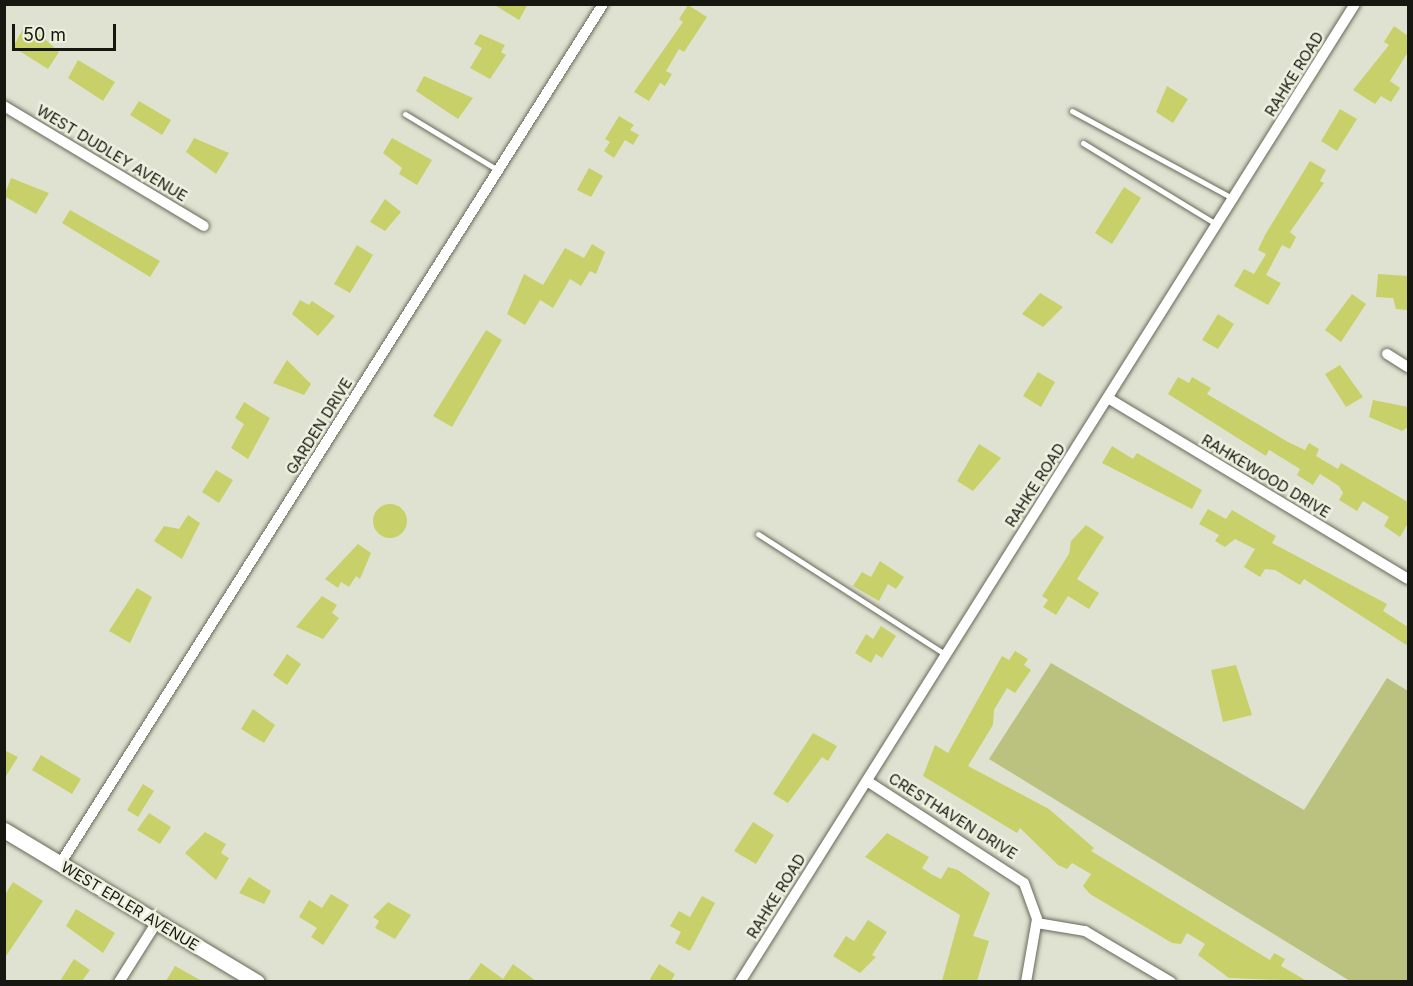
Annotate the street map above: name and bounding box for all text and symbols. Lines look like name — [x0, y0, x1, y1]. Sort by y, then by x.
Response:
scale bar — [15, 12, 118, 50]
text: 50 m — [23, 24, 66, 45]
street label: RAHKE ROAD — [1261, 28, 1327, 120]
street label: WEST DUDLEY AVENUE — [34, 101, 190, 205]
street label: GARDEN DRIVE — [282, 375, 356, 477]
street label: RAHKEWOOD DRIVE — [1198, 430, 1334, 522]
street label: RAHKE ROAD — [1001, 440, 1069, 530]
street label: CRESTHAVEN DRIVE — [885, 769, 1021, 863]
street label: RAHKE ROAD — [743, 850, 809, 942]
street label: WEST EPLER AVENUE — [58, 858, 202, 954]

